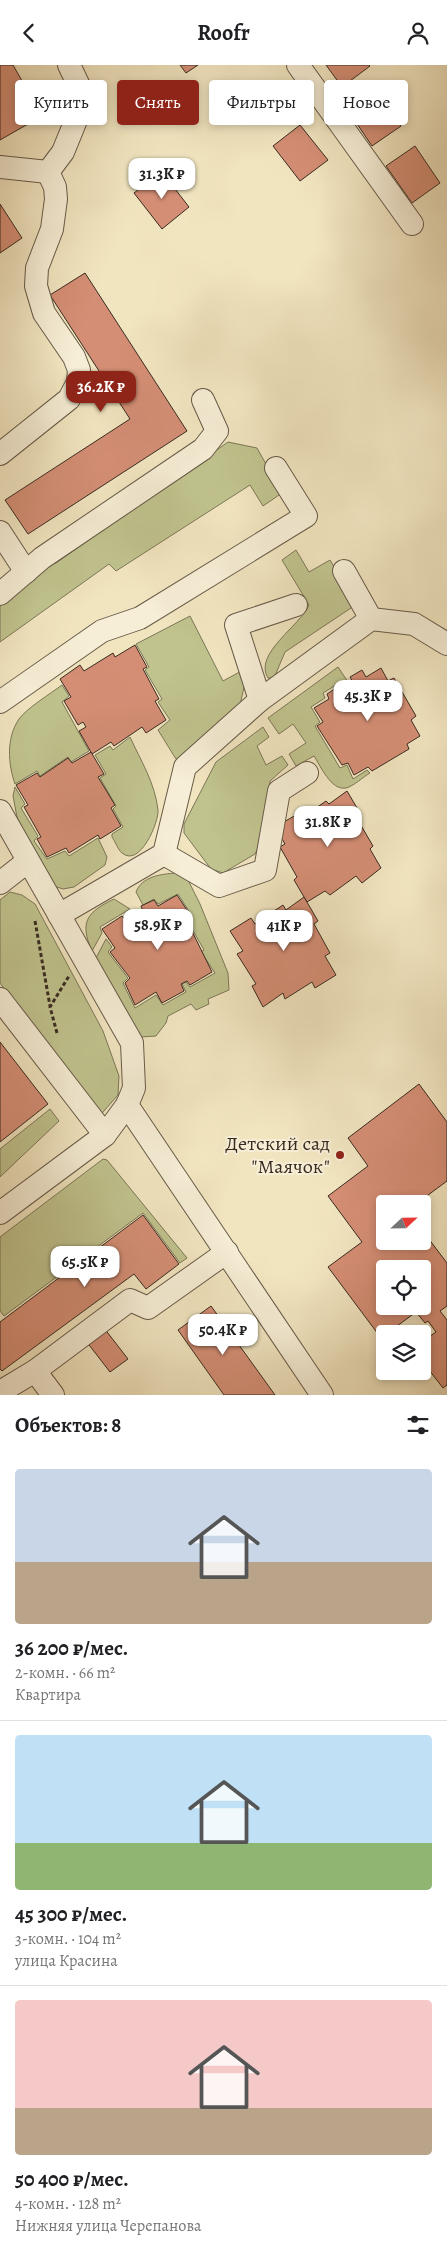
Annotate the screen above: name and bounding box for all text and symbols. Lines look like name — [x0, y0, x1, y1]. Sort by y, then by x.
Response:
text: Roofr — [197, 18, 250, 48]
icon: back — [15, 19, 43, 47]
icon: person — [404, 19, 432, 47]
chip: Купить — [15, 80, 107, 125]
chip: Снять — [117, 80, 199, 125]
chip: Фильтры — [209, 80, 314, 125]
chip: Новое — [324, 80, 408, 125]
pin: 31.3K ₽ — [116, 157, 208, 200]
text: 31.3K ₽ — [139, 163, 185, 185]
pin: 36.2K ₽ — [55, 371, 147, 413]
text: 36.2K ₽ — [77, 376, 125, 398]
pin: 45.3K ₽ — [322, 679, 414, 722]
text: 45.3K ₽ — [344, 685, 392, 707]
pin: 31.8K ₽ — [282, 805, 374, 848]
text: 31.8K ₽ — [305, 811, 351, 833]
pin: 58.9K ₽ — [112, 909, 204, 951]
pin: 41K ₽ — [249, 909, 319, 952]
text: 58.9K ₽ — [134, 914, 182, 936]
text: 41K ₽ — [267, 915, 301, 937]
place label: Детский сад "Маячок" — [225, 1130, 330, 1180]
marker: Детский сад "Маячок" — [334, 1149, 346, 1161]
north arrow — [376, 1195, 431, 1250]
map controls — [376, 1195, 431, 1380]
pin: 65.5K ₽ — [39, 1245, 131, 1288]
text: 65.5K ₽ — [62, 1251, 108, 1273]
button: locate — [376, 1260, 431, 1315]
pin: 50.4K ₽ — [177, 1313, 269, 1356]
text: 50.4K ₽ — [199, 1319, 247, 1341]
button: layers — [376, 1325, 431, 1380]
text: Объектов: 8 — [15, 1411, 121, 1439]
icon: filters — [404, 1411, 432, 1439]
icon: home — [179, 1502, 269, 1592]
text: 36 200 ₽/мес. — [15, 1634, 128, 1662]
text: 2-комн. · 66 m² — [15, 1662, 115, 1684]
text: Квартира — [15, 1684, 81, 1706]
icon: home — [179, 1767, 269, 1857]
text: 45 300 ₽/мес. — [15, 1900, 127, 1928]
text: 3-комн. · 104 m² — [15, 1928, 121, 1950]
text: улица Красина — [15, 1950, 118, 1972]
icon: home — [179, 2032, 269, 2122]
text: 50 400 ₽/мес. — [15, 2165, 129, 2193]
text: 4-комн. · 128 m² — [15, 2193, 121, 2215]
text: Нижняя улица Черепанова — [15, 2215, 201, 2237]

